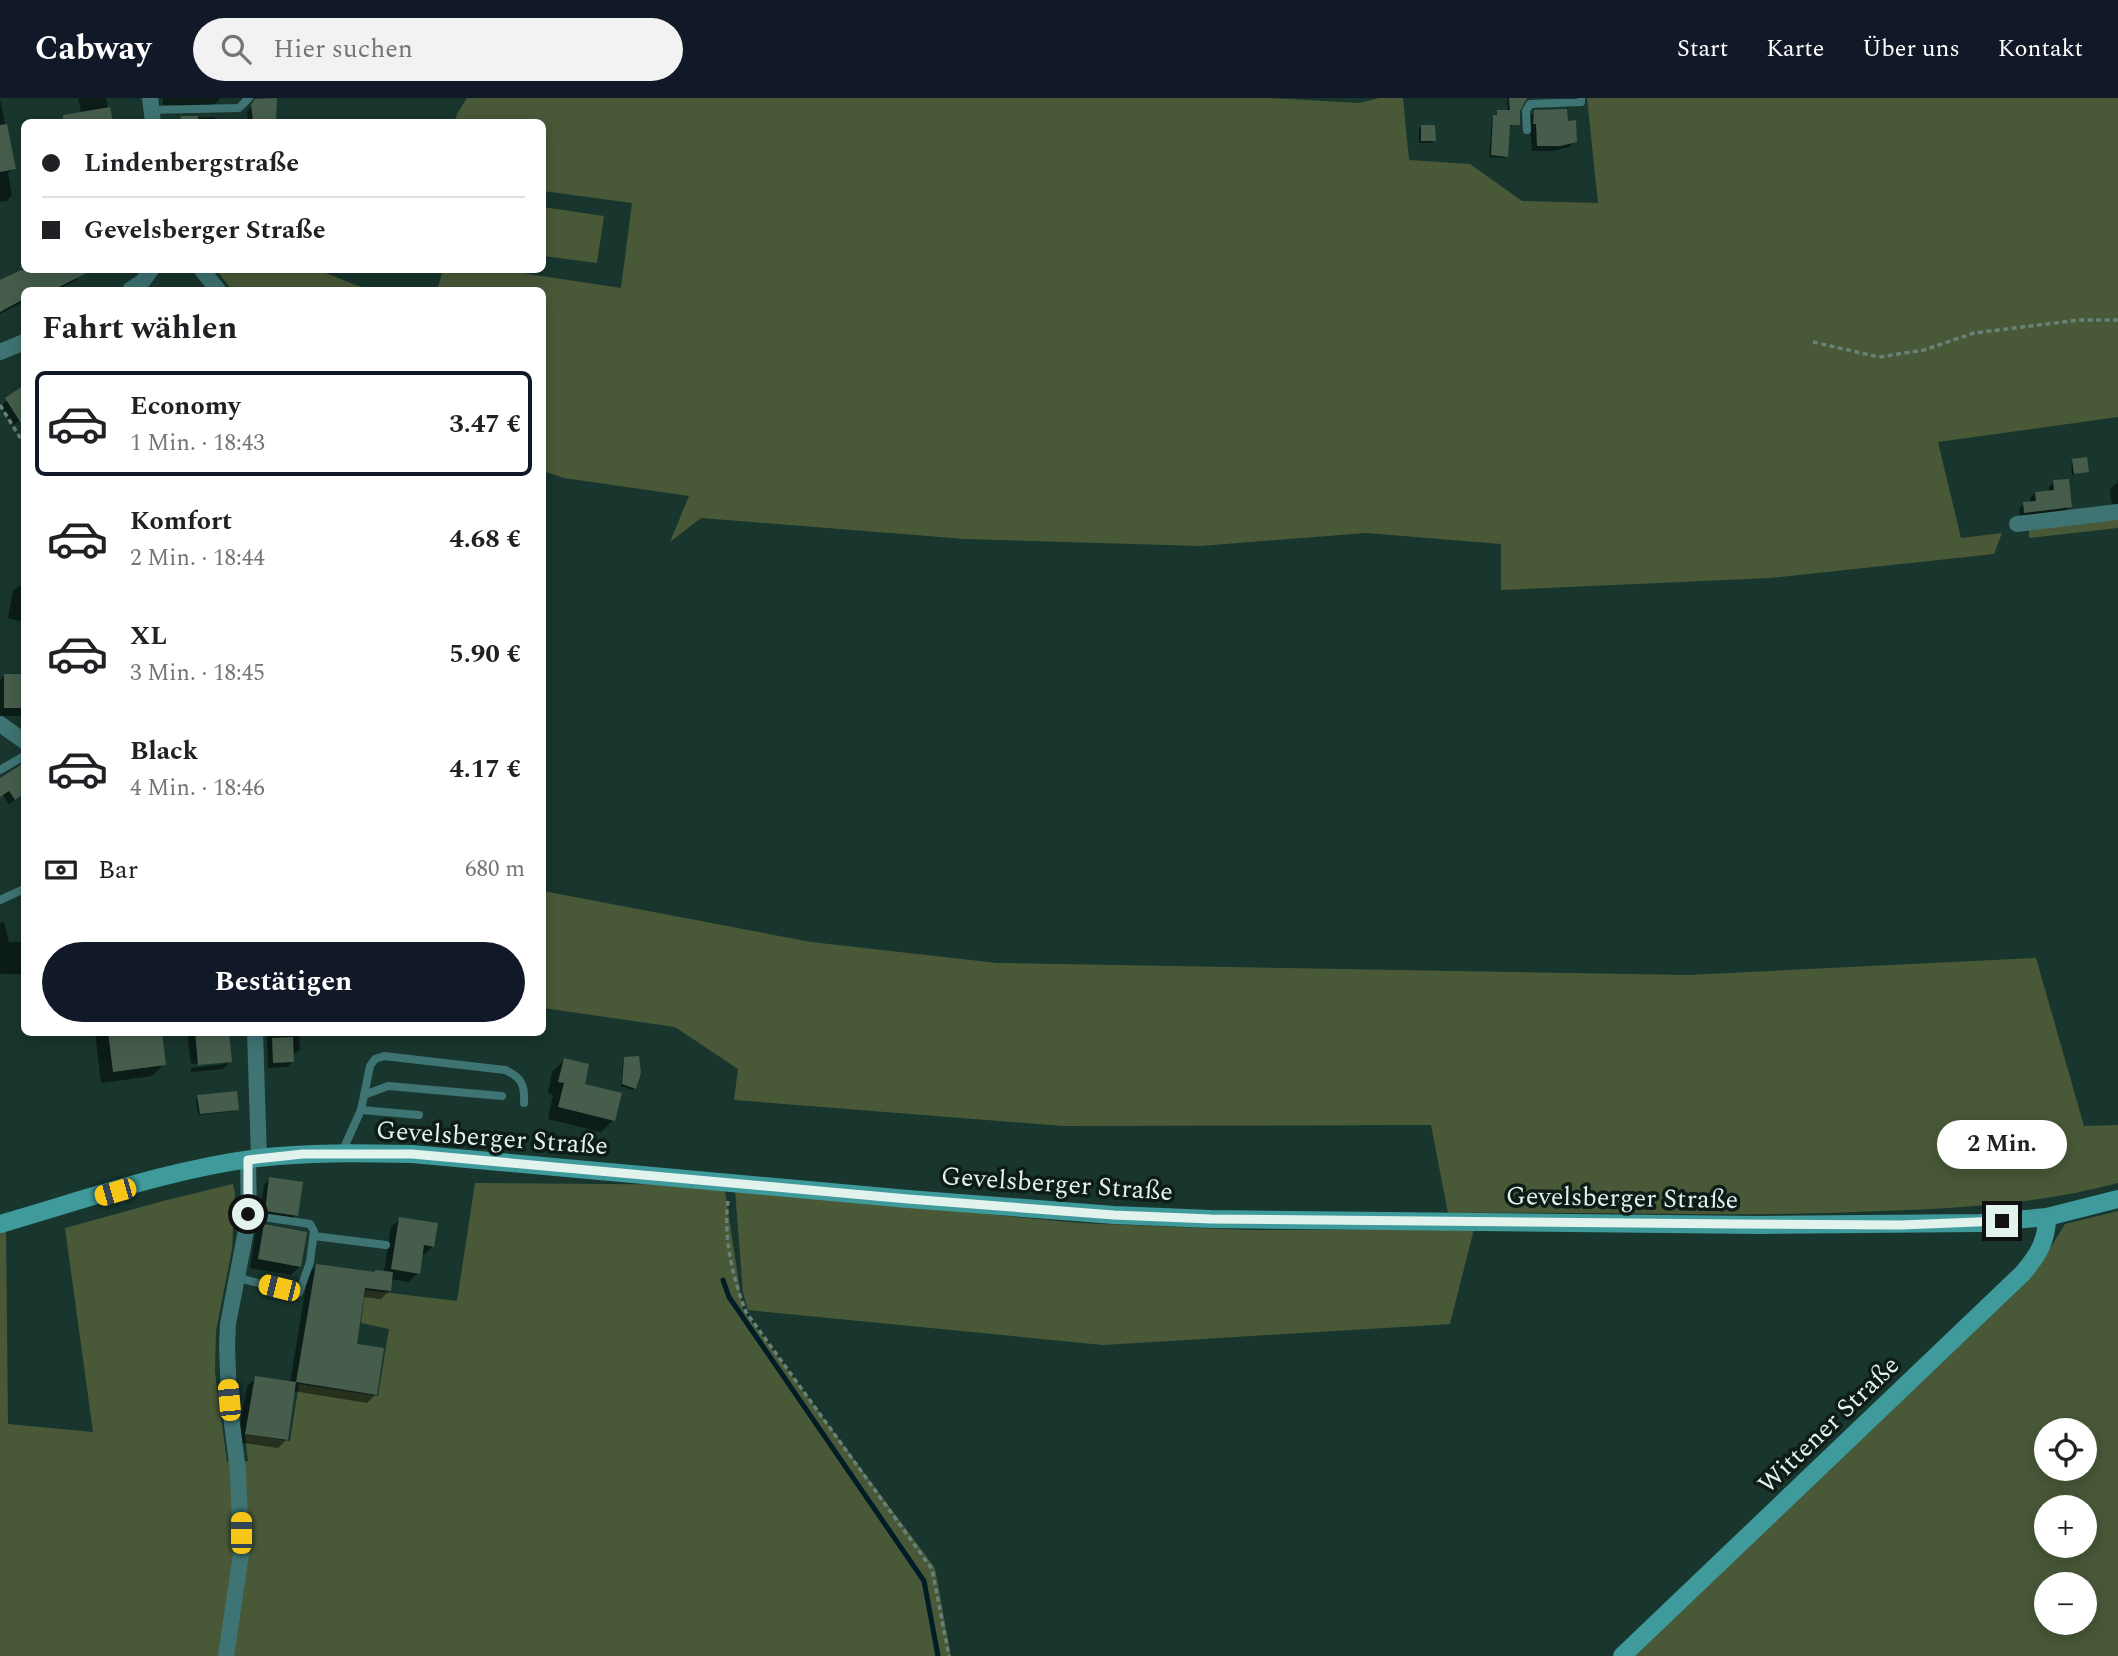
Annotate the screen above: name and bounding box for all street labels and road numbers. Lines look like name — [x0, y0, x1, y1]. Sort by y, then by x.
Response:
street label: Gevelsberger Straße — [375, 1110, 609, 1166]
street label: Gevelsberger Straße — [940, 1156, 1174, 1212]
street label: Gevelsberger Straße — [1506, 1176, 1738, 1220]
street label: Wittener Straße — [1749, 1346, 1909, 1503]

